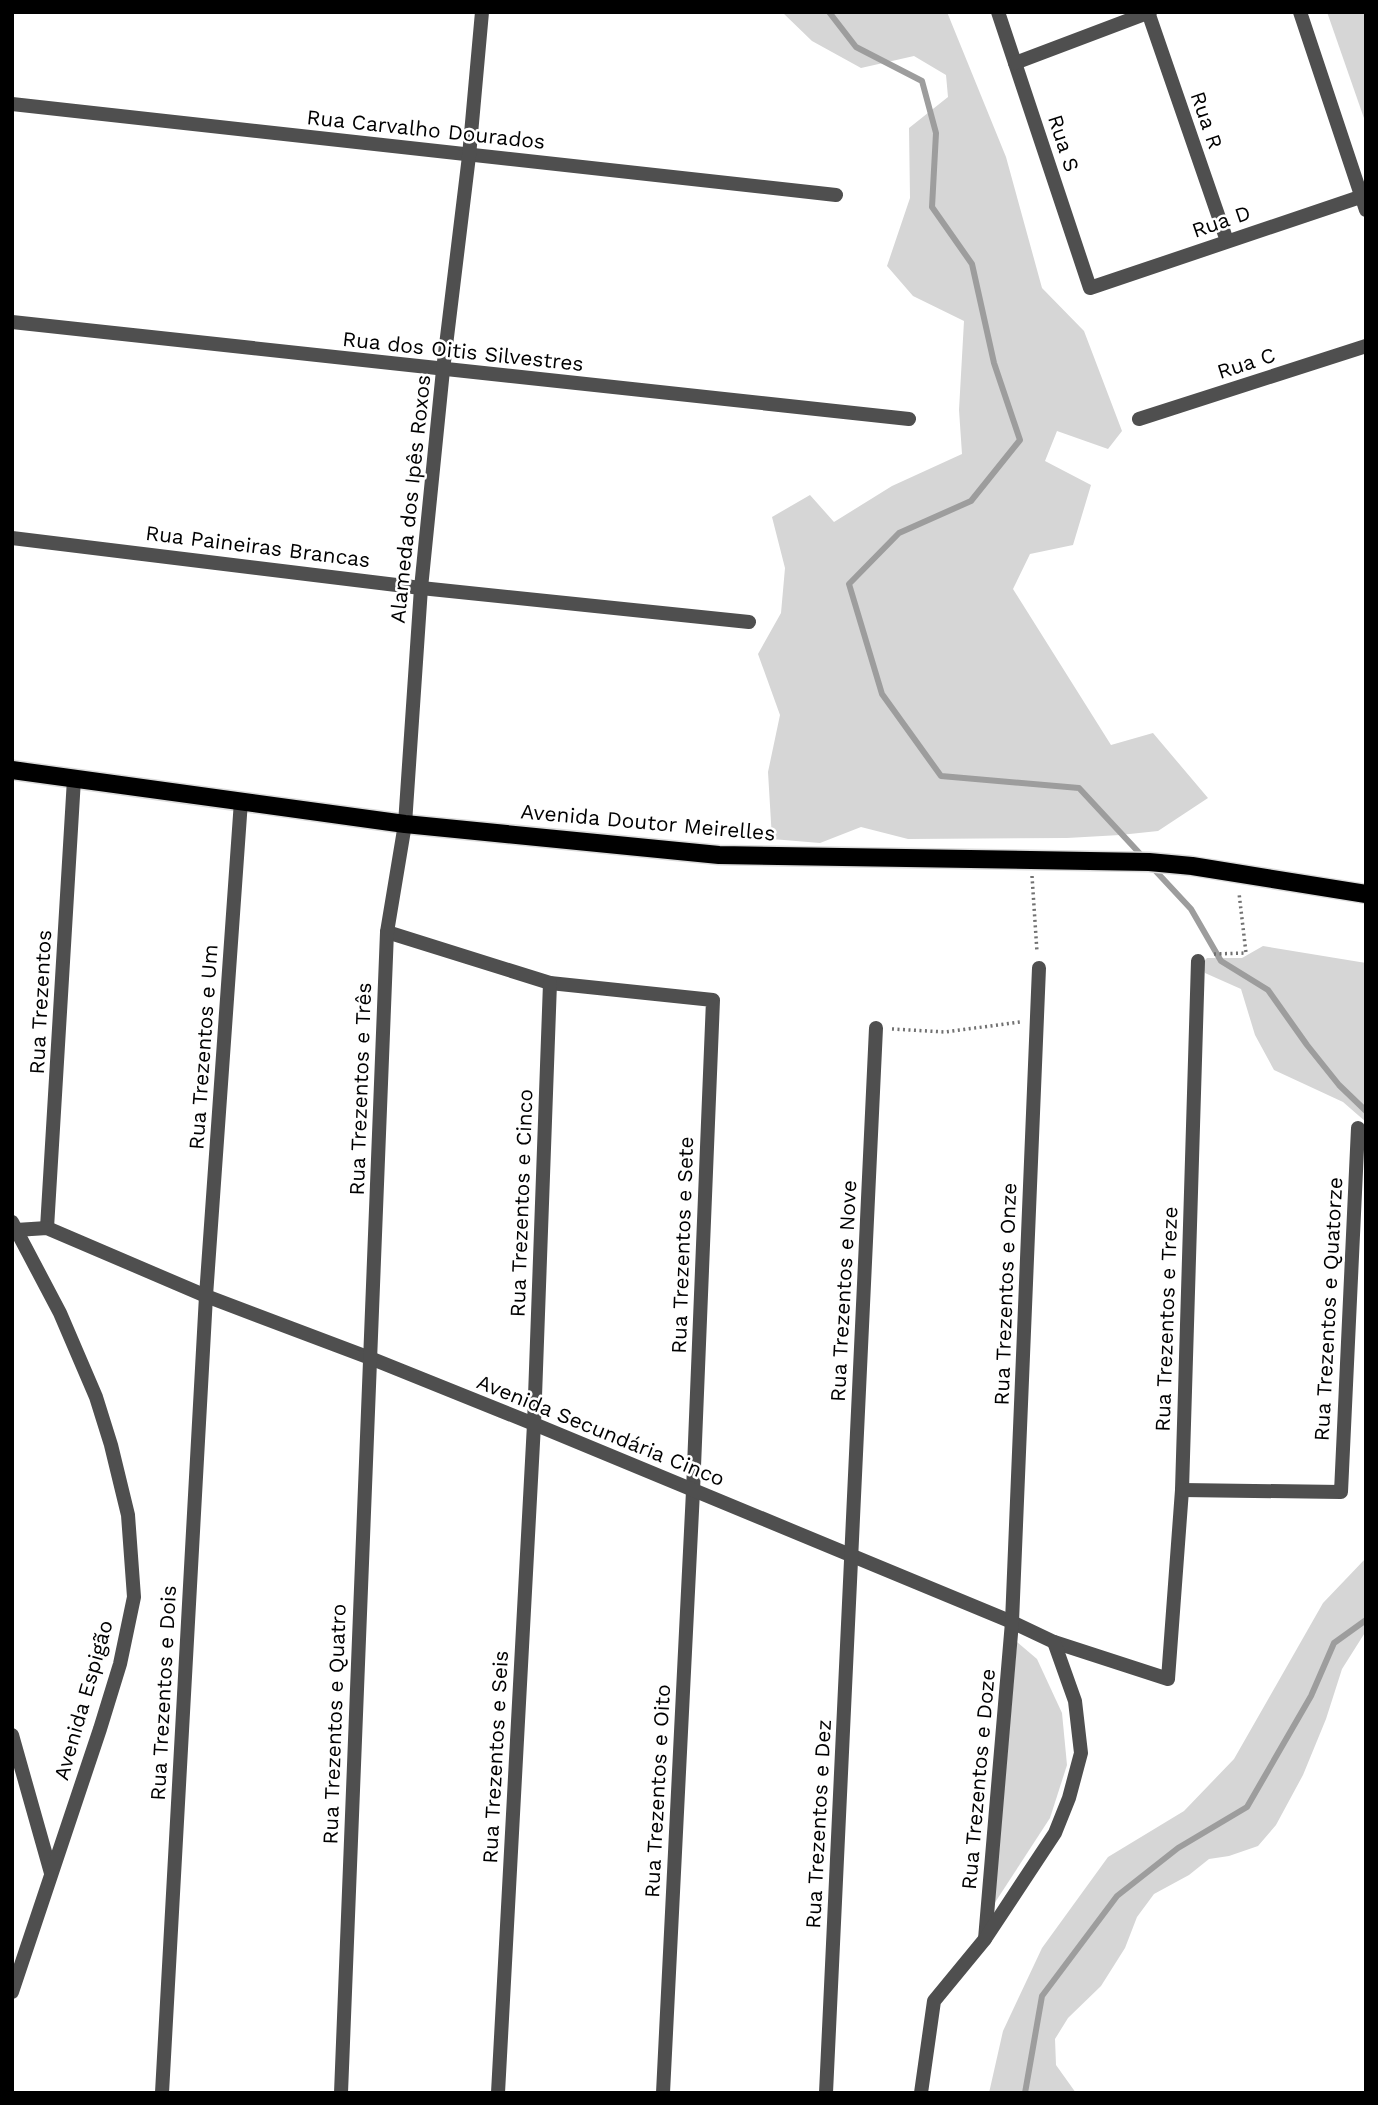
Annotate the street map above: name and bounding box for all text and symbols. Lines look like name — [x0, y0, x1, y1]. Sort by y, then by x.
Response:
street label: Rua R — [1186, 88, 1228, 152]
street label: Rua Carvalho Dourados — [306, 104, 546, 154]
street label: Rua S — [1043, 111, 1085, 175]
street label: Rua D — [1188, 199, 1254, 243]
street label: Rua dos Oitis Silvestres — [341, 326, 585, 376]
street label: Rua C — [1214, 342, 1278, 384]
street label: Alameda dos Ipês Roxos — [385, 373, 435, 625]
street label: Rua Paineiras Brancas — [144, 520, 372, 572]
street label: Avenida Doutor Meirelles — [520, 798, 776, 846]
street label: Rua Trezentos — [24, 929, 56, 1075]
street label: Rua Trezentos e Um — [183, 943, 223, 1151]
street label: Rua Trezentos e Três — [344, 982, 376, 1196]
street label: Rua Trezentos e Cinco — [505, 1088, 537, 1318]
street label: Rua Trezentos e Sete — [666, 1136, 698, 1354]
street label: Rua Trezentos e Quatorze — [1309, 1176, 1347, 1442]
street label: Rua Trezentos e Nove — [825, 1179, 861, 1403]
street label: Rua Trezentos e Onze — [989, 1182, 1021, 1406]
street label: Rua Trezentos e Treze — [1150, 1206, 1182, 1432]
street label: Avenida Secundária Cinco — [473, 1369, 729, 1491]
street label: Rua Trezentos e Dois — [145, 1585, 181, 1801]
street label: Rua Trezentos e Quatro — [317, 1603, 351, 1845]
street label: Avenida Espigão — [48, 1617, 118, 1783]
street label: Rua Trezentos e Seis — [477, 1650, 513, 1864]
street label: Rua Trezentos e Doze — [956, 1667, 1000, 1891]
street label: Rua Trezentos e Oito — [639, 1684, 675, 1898]
street label: Rua Trezentos e Dez — [800, 1719, 836, 1929]

